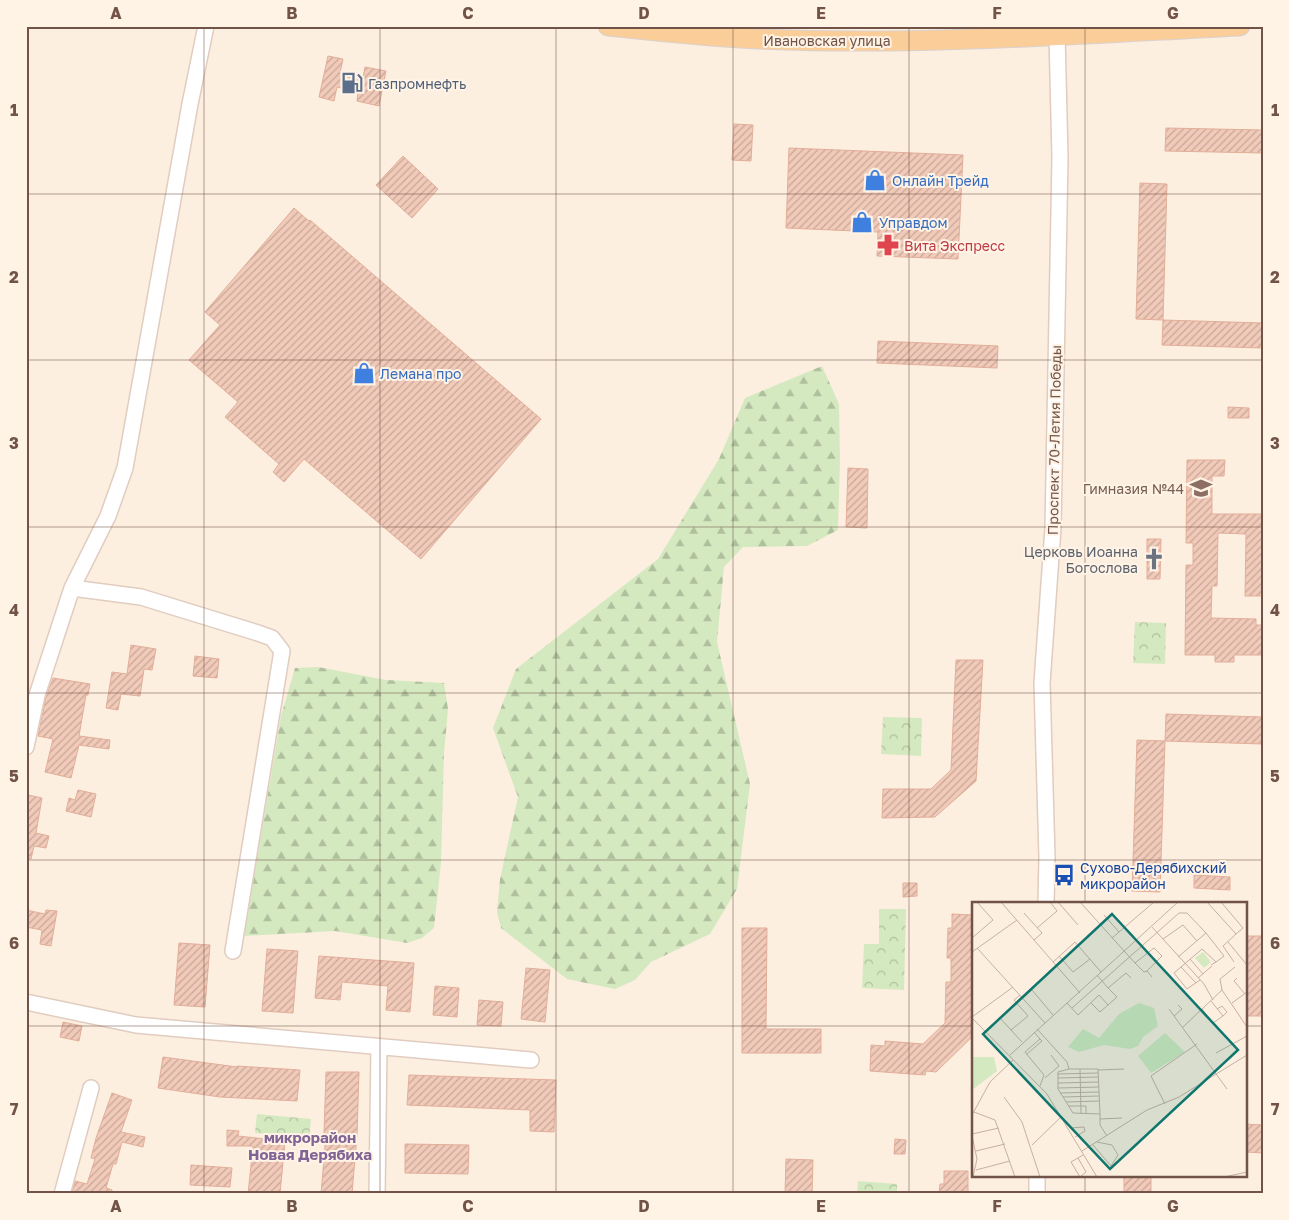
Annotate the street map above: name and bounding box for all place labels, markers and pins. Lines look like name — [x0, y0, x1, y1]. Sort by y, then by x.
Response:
fuel station icon: Газпромнефть — [339, 70, 365, 96]
place label: Газпромнефть — [368, 75, 466, 92]
shop icon: Онлайн Трейд — [862, 167, 888, 193]
place label: Онлайн Трейд — [892, 172, 989, 189]
shop icon: Управдом — [849, 209, 875, 235]
place label: Управдом — [879, 214, 948, 231]
pharmacy icon: Вита Экспресс — [875, 232, 901, 258]
place label: Вита Экспресс — [904, 237, 1006, 254]
shop icon: Лемана про — [351, 360, 377, 386]
place label: Лемана про — [380, 365, 461, 382]
school or university icon: Гимназия №44 — [1188, 475, 1214, 501]
place label: Гимназия №44 — [1083, 480, 1184, 497]
place label: Церковь Иоанна Богослова — [1024, 543, 1138, 576]
church icon: Церковь Иоанна Богослова — [1141, 546, 1167, 572]
place label: Сухово-Дерябихский микрорайон — [1080, 859, 1227, 892]
bus stop icon: Сухово-Дерябихский микрорайон — [1051, 862, 1077, 888]

